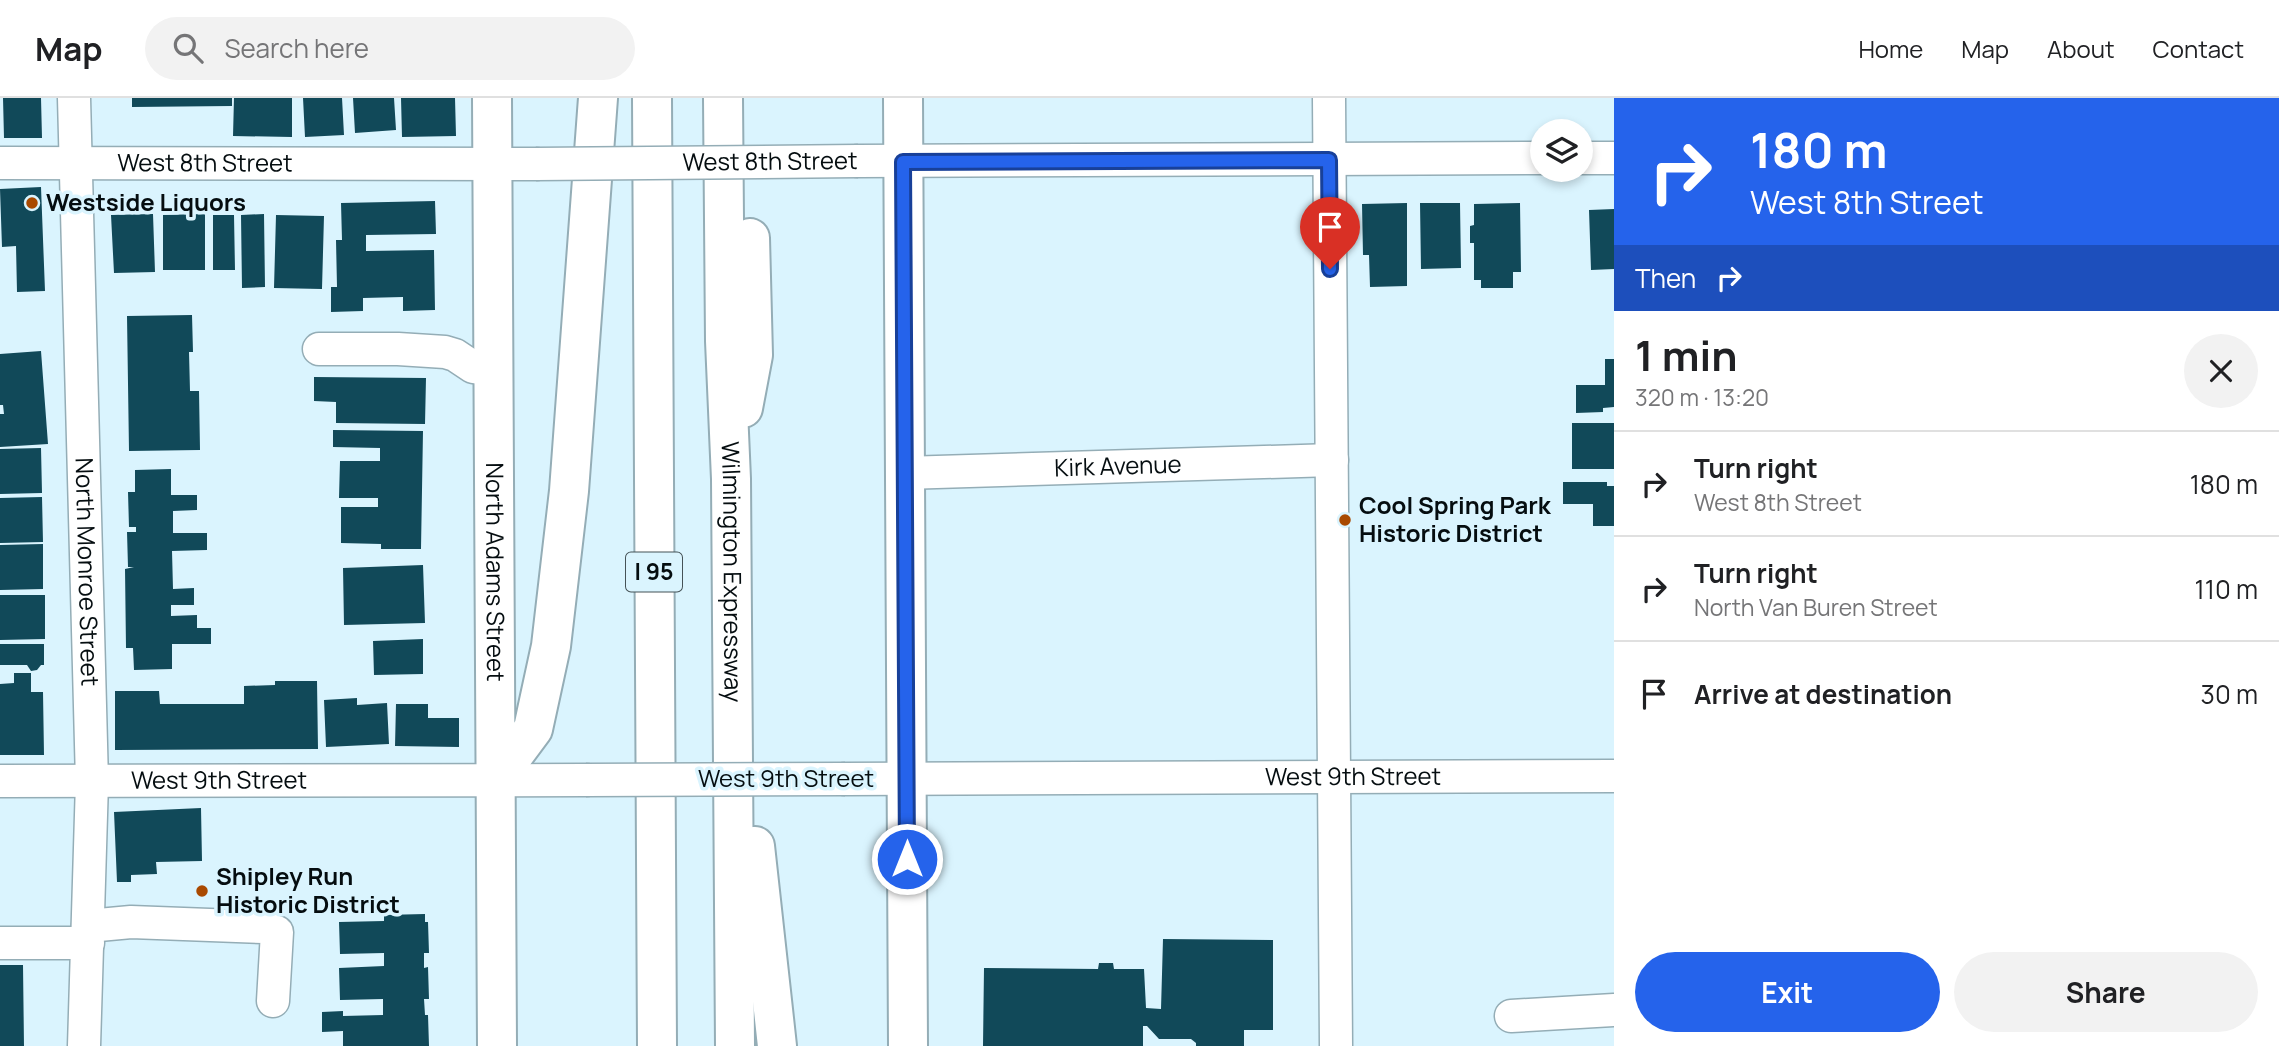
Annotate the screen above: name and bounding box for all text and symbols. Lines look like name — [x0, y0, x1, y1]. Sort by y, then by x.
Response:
search box — [145, 17, 635, 80]
text: Map — [35, 26, 103, 71]
icon: search — [169, 29, 207, 67]
text: Search here — [225, 30, 369, 66]
text: Home — [1858, 32, 1923, 65]
text: Map — [1961, 32, 2009, 65]
text: About — [2047, 32, 2115, 65]
text: Contact — [2153, 32, 2244, 65]
text: 180 m — [1750, 116, 1888, 183]
map controls — [1530, 119, 1593, 182]
button: layers — [1530, 119, 1593, 182]
icon: right — [1635, 126, 1726, 217]
street label: West 8th Street — [682, 143, 858, 178]
street label: West 8th Street — [117, 145, 293, 179]
text: West 8th Street — [1750, 180, 1984, 224]
place label: Westside Liquors — [46, 185, 246, 218]
marker: Westside Liquors — [24, 195, 40, 211]
pin — [1300, 197, 1360, 269]
icon: arrive — [1311, 208, 1349, 246]
icon: right — [1710, 259, 1748, 297]
text: Then — [1635, 260, 1696, 296]
text: 1 min — [1635, 326, 1738, 384]
button: close — [2184, 334, 2258, 408]
text: 320 m · 13:20 — [1635, 381, 1769, 413]
street label: Wilmington Expressway — [714, 441, 751, 703]
street label: Kirk Avenue — [1054, 447, 1182, 483]
text: Turn right — [1694, 450, 1818, 486]
street label: North Monroe Street — [68, 457, 107, 687]
street label: North Adams Street — [479, 462, 513, 682]
icon: right — [1635, 465, 1673, 503]
text: 180 m — [2190, 466, 2258, 502]
text: West 8th Street — [1694, 486, 1862, 518]
place label: Cool Spring Park Historic District — [1359, 488, 1552, 549]
marker: Cool Spring Park Historic District — [1337, 512, 1353, 528]
road number: I 95 — [626, 552, 682, 592]
text: Turn right — [1694, 555, 1818, 591]
icon: right — [1635, 570, 1673, 608]
text: 110 m — [2195, 571, 2258, 607]
text: North Van Buren Street — [1694, 591, 1938, 623]
icon: arrive — [1635, 675, 1673, 713]
text: Arrive at destination — [1694, 676, 1952, 712]
text: 30 m — [2201, 676, 2258, 712]
street label: West 9th Street — [1265, 759, 1441, 792]
street label: West 9th Street — [698, 761, 874, 794]
street label: West 9th Street — [131, 762, 307, 796]
position arrow — [870, 822, 944, 896]
place label: Shipley Run Historic District — [216, 859, 400, 920]
marker: Shipley Run Historic District — [194, 883, 210, 899]
button: Exit — [1635, 952, 1940, 1032]
button: Share — [1954, 952, 2258, 1032]

